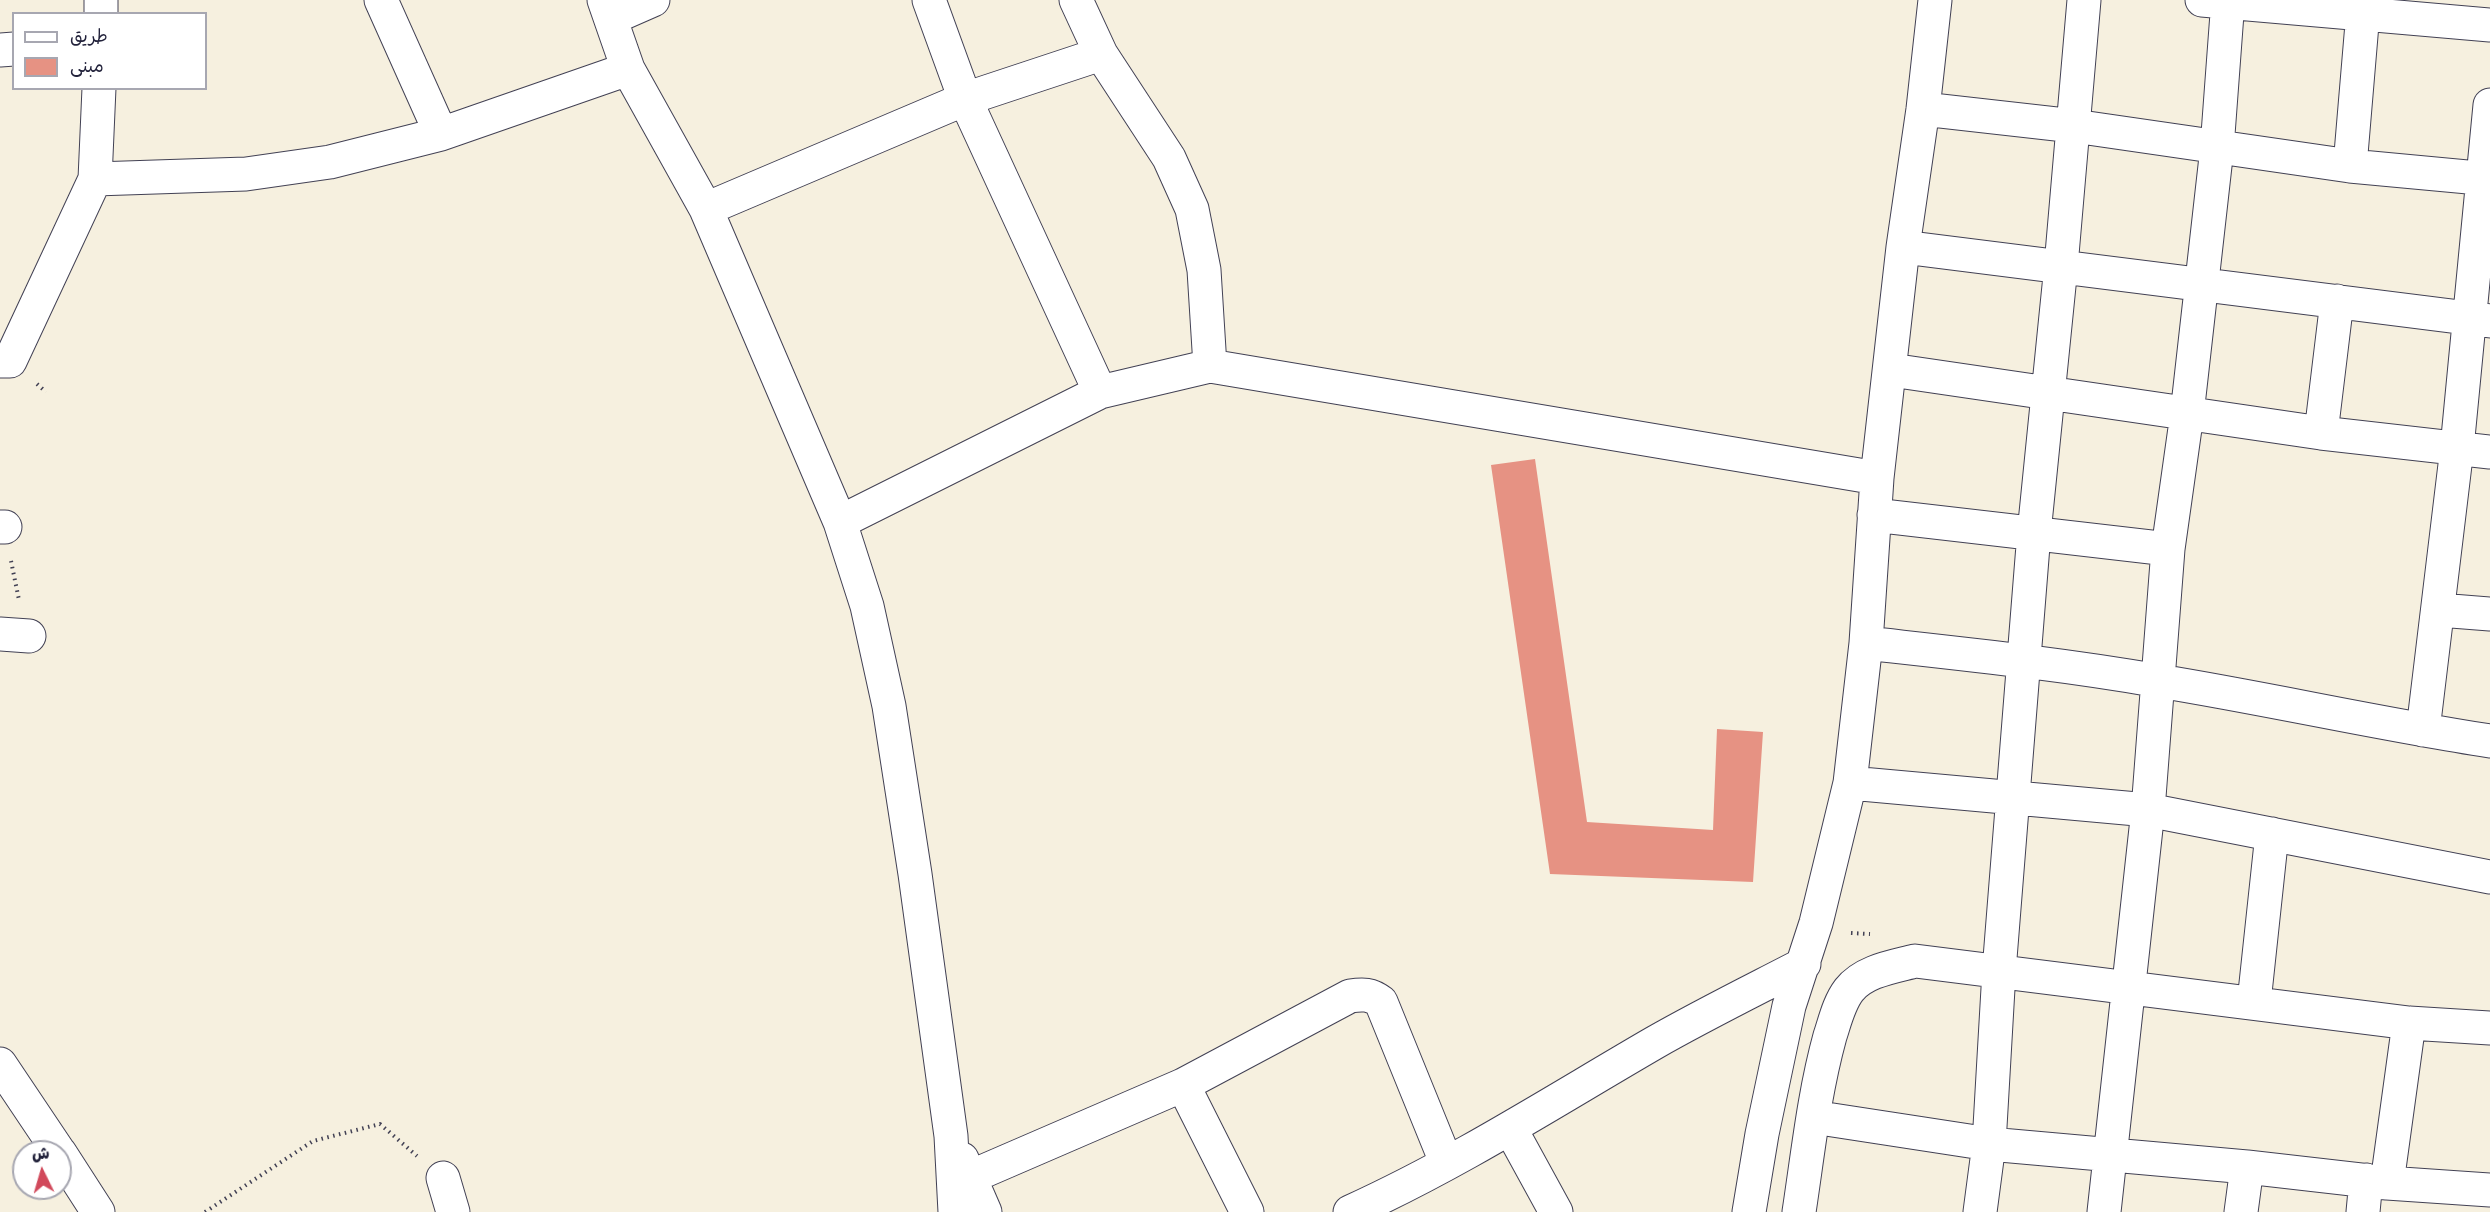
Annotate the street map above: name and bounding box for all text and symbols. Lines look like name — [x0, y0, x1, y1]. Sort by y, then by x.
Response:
legend — [12, 12, 207, 90]
text: طريق — [70, 25, 108, 48]
text: مبنى — [70, 55, 104, 78]
north arrow — [12, 1140, 72, 1200]
text: ش — [31, 1143, 50, 1165]

